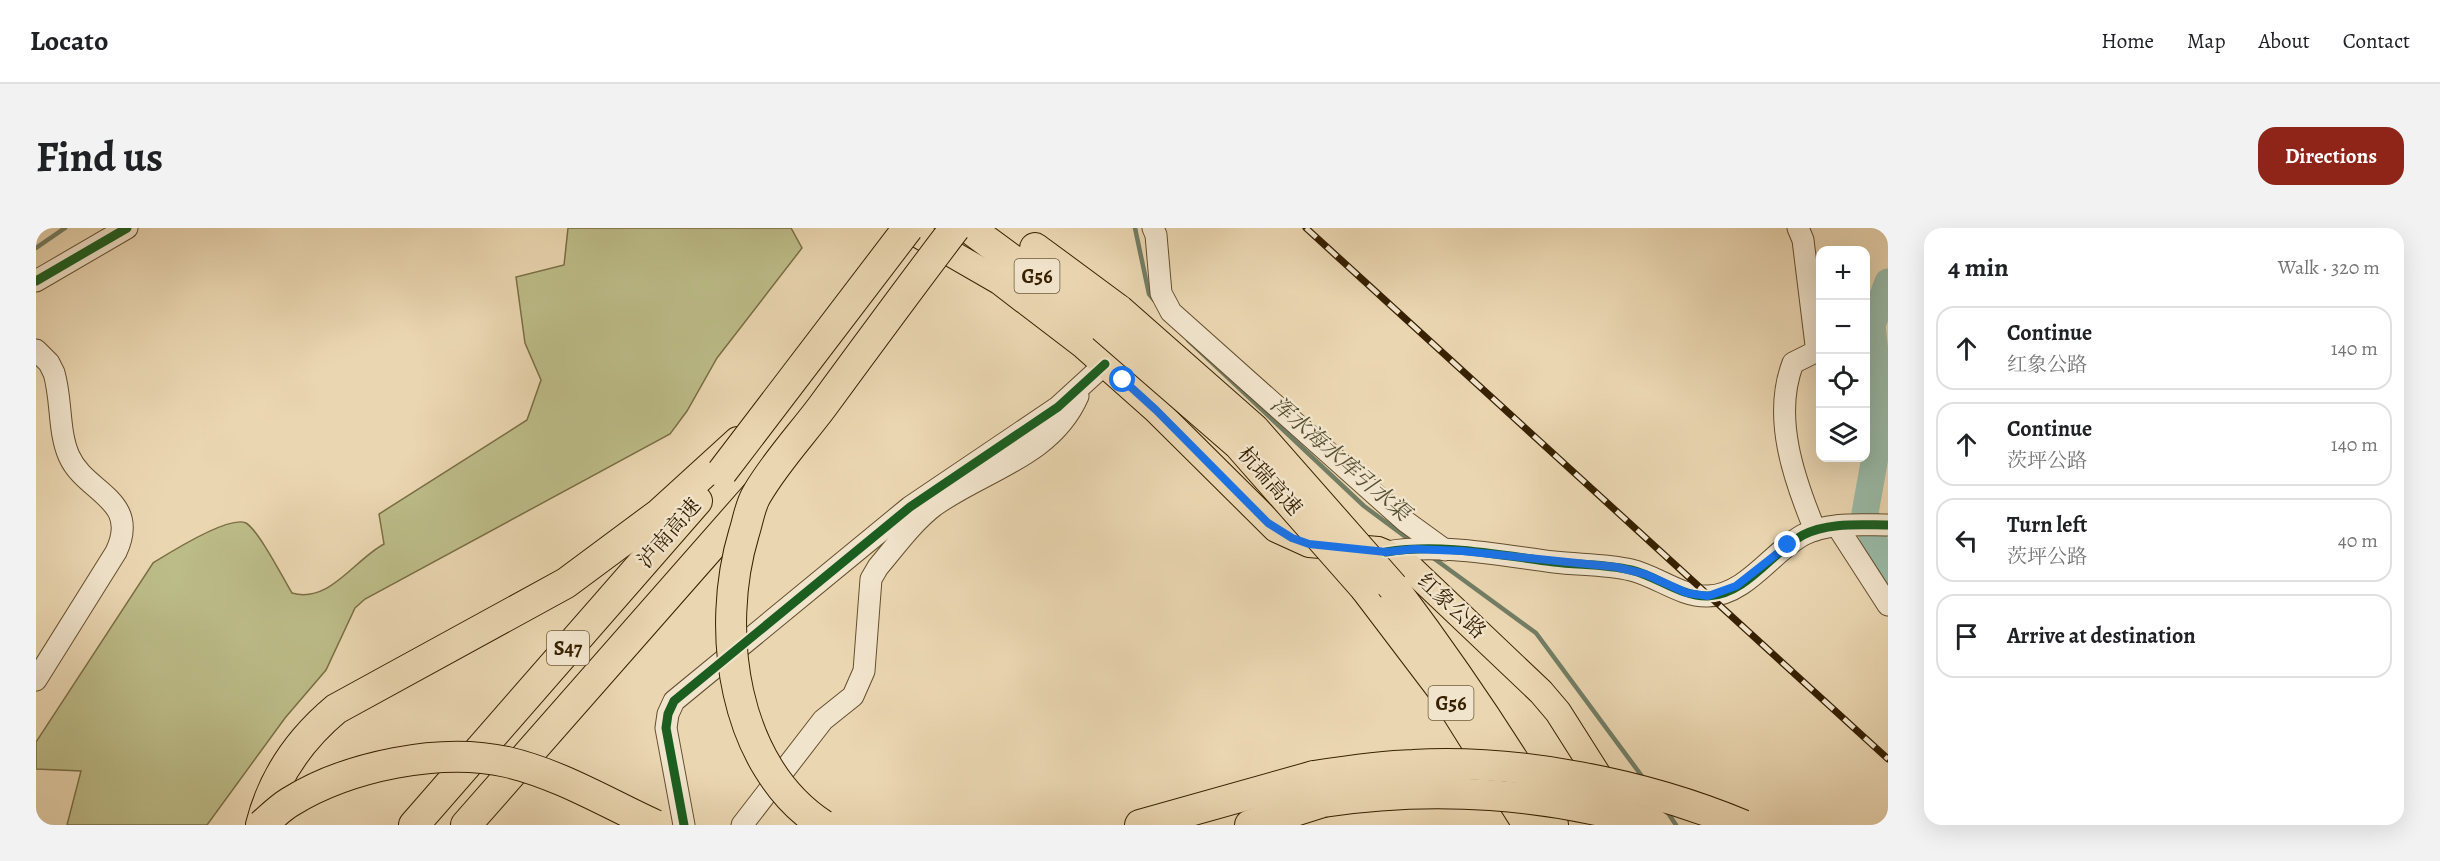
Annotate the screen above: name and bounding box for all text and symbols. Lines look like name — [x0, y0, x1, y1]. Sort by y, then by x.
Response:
text: Locato — [30, 22, 108, 60]
text: Home — [2101, 27, 2154, 55]
text: Map — [2187, 27, 2225, 55]
text: About — [2258, 27, 2310, 55]
text: Contact — [2343, 27, 2410, 55]
button: Directions — [2258, 127, 2404, 185]
text: Find us — [36, 128, 163, 185]
map controls — [1816, 246, 1870, 462]
button: + — [1816, 246, 1870, 300]
text: 4 min — [1948, 250, 2009, 285]
text: Walk · 320 m — [2278, 254, 2380, 281]
road number: G56 — [1014, 259, 1060, 293]
button: − — [1816, 300, 1870, 354]
text: Continue — [2007, 318, 2092, 348]
icon: ahead — [1950, 332, 1983, 365]
text: 140 m — [2331, 335, 2378, 362]
text: 红象公路 — [2007, 351, 2087, 378]
button: locate — [1816, 354, 1870, 408]
route start — [1109, 366, 1135, 392]
water label: 浑水海水库引水渠 — [1264, 390, 1419, 530]
button: layers — [1816, 408, 1870, 462]
text: Continue — [2007, 414, 2092, 444]
icon: ahead — [1950, 428, 1983, 461]
text: 140 m — [2331, 431, 2378, 458]
street label: 杭瑞高速 — [1231, 440, 1309, 522]
text: 茨坪公路 — [2007, 447, 2087, 474]
street label: 泸南高速 — [631, 492, 707, 574]
text: Turn left — [2007, 510, 2087, 540]
icon: left — [1950, 524, 1983, 557]
text: 40 m — [2338, 527, 2378, 554]
route end — [1774, 531, 1800, 557]
text: 茨坪公路 — [2007, 543, 2087, 570]
street label: 红象公路 — [1412, 567, 1492, 645]
icon: arrive — [1950, 620, 1983, 653]
text: Arrive at destination — [2007, 621, 2196, 651]
road number: S47 — [547, 631, 589, 665]
road number: G56 — [1428, 686, 1474, 720]

